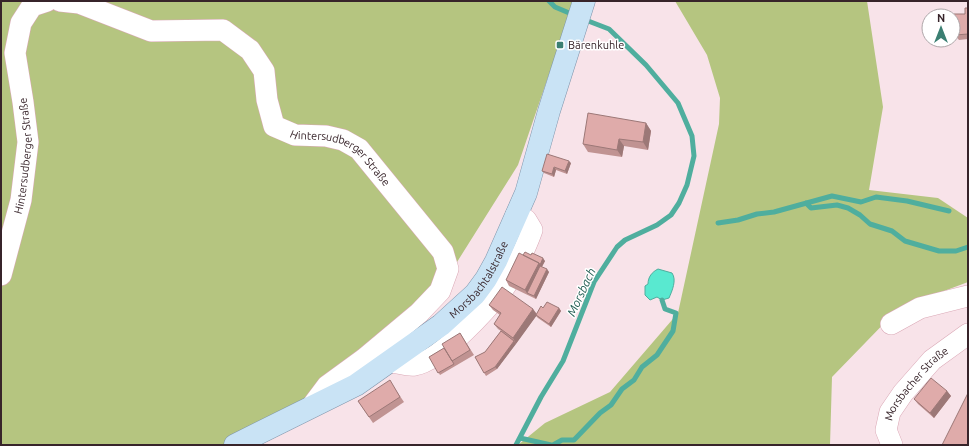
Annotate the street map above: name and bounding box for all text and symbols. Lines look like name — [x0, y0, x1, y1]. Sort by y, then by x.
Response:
north arrow — [921, 8, 961, 48]
text: N — [937, 12, 945, 24]
place label: Bärenkuhle — [568, 39, 624, 51]
marker: Bärenkuhle — [555, 40, 565, 50]
street label: Hintersudberger Straße — [12, 97, 34, 215]
street label: Hintersudberger Straße — [288, 128, 392, 188]
street label: Morsbachtalstraße — [447, 239, 510, 320]
water label: Morsbach — [564, 266, 598, 318]
street label: Morsbacher Straße — [882, 344, 950, 422]

